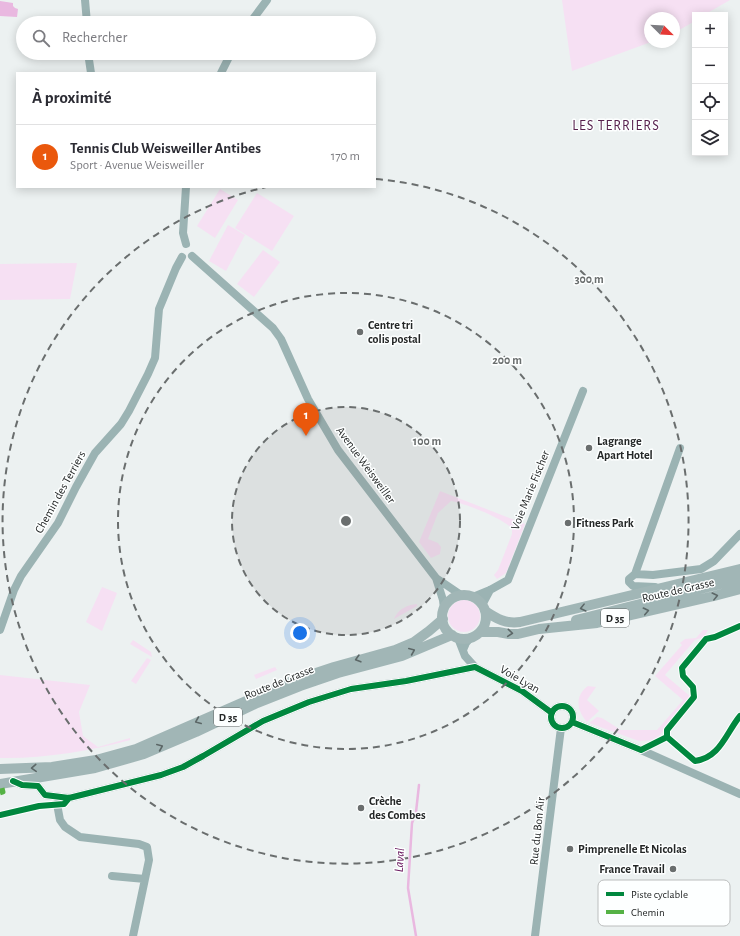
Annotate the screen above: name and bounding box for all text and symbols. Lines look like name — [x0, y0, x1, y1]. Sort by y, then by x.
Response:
north arrow — [644, 12, 680, 48]
map controls — [692, 12, 728, 156]
button: + — [692, 12, 728, 48]
search box — [16, 16, 376, 60]
icon: search — [30, 27, 52, 49]
text: Rechercher — [62, 30, 127, 45]
button: − — [692, 48, 728, 84]
button: locate — [692, 84, 728, 120]
text: À proximité — [32, 89, 112, 106]
district label: LES TERRIERS — [572, 119, 660, 133]
button: layers — [692, 120, 728, 156]
text: Tennis Club Weisweiller Antibes — [70, 141, 261, 156]
text: 1 — [43, 150, 47, 163]
text: 170 m — [331, 150, 360, 163]
text: Sport · Avenue Weisweiller — [70, 159, 204, 172]
text: 300 m — [574, 273, 604, 285]
place label: Centre tri colis postal — [368, 319, 421, 345]
marker: Centre tri colis postal — [355, 327, 365, 337]
text: 200 m — [492, 354, 522, 366]
pin: 1 — [293, 403, 319, 436]
street label: Avenue Weisweiller — [334, 424, 398, 506]
text: 100 m — [413, 435, 441, 447]
place label: Lagrange Apart Hotel — [597, 435, 653, 461]
marker: Lagrange Apart Hotel — [584, 443, 594, 453]
street label: Voie Marie Fischer — [509, 448, 551, 531]
street label: Chemin des Terriers — [32, 449, 88, 535]
centre of rings — [339, 514, 353, 528]
place label: Fitness Park — [576, 517, 634, 529]
marker: Fitness Park — [563, 518, 573, 528]
street label: Route de Grasse — [641, 576, 715, 604]
one-way arrow — [712, 592, 718, 600]
one-way arrow — [580, 603, 586, 611]
one-way arrow — [643, 607, 649, 615]
road number: D 35 — [601, 609, 629, 627]
your location — [290, 623, 310, 643]
one-way arrow — [507, 629, 513, 638]
one-way arrow — [409, 648, 416, 656]
one-way arrow — [355, 654, 362, 663]
street label: Route de Grasse — [243, 663, 315, 701]
street label: Voie Lyan — [498, 663, 542, 696]
road number: D 35 — [214, 708, 242, 726]
one-way arrow — [195, 717, 202, 725]
one-way arrow — [157, 744, 164, 752]
one-way arrow — [31, 764, 37, 772]
place label: Crèche des Combes — [369, 795, 426, 821]
street label: Rue du Bon Air — [527, 796, 547, 866]
marker: Crèche des Combes — [356, 803, 366, 813]
place label: Pimprenelle Et Nicolas — [578, 843, 687, 855]
marker: Pimprenelle Et Nicolas — [565, 844, 575, 854]
water label: Laval — [393, 847, 407, 873]
place label: France Travail — [599, 863, 665, 875]
marker: France Travail — [668, 864, 678, 874]
legend — [598, 880, 730, 926]
text: Piste cyclable — [631, 889, 688, 900]
text: Chemin — [631, 907, 665, 918]

